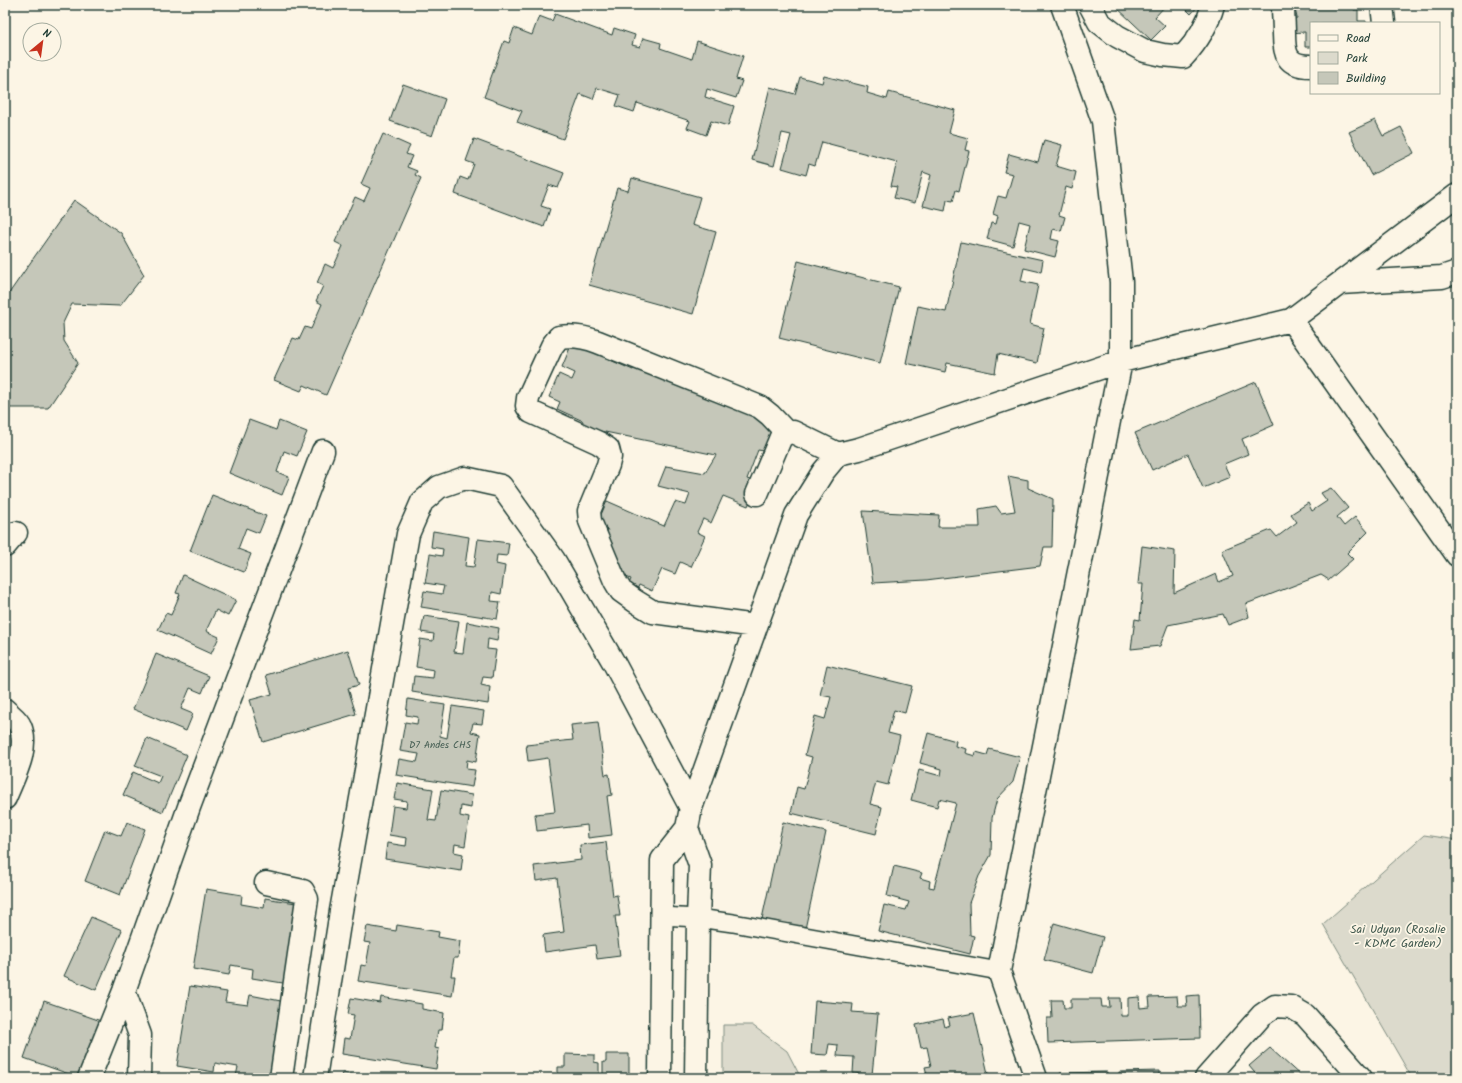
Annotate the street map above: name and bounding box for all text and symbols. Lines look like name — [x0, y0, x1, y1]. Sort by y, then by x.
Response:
north arrow — [22, 22, 62, 62]
legend — [1310, 22, 1440, 94]
text: N — [39, 25, 54, 44]
text: Road — [1346, 29, 1371, 48]
text: Park — [1346, 49, 1368, 68]
text: Building — [1346, 69, 1386, 88]
house number: D7 Andes CHS — [409, 737, 472, 753]
park label: Sai Udyan (Rosalie - KDMC Garden) — [1350, 920, 1446, 953]

